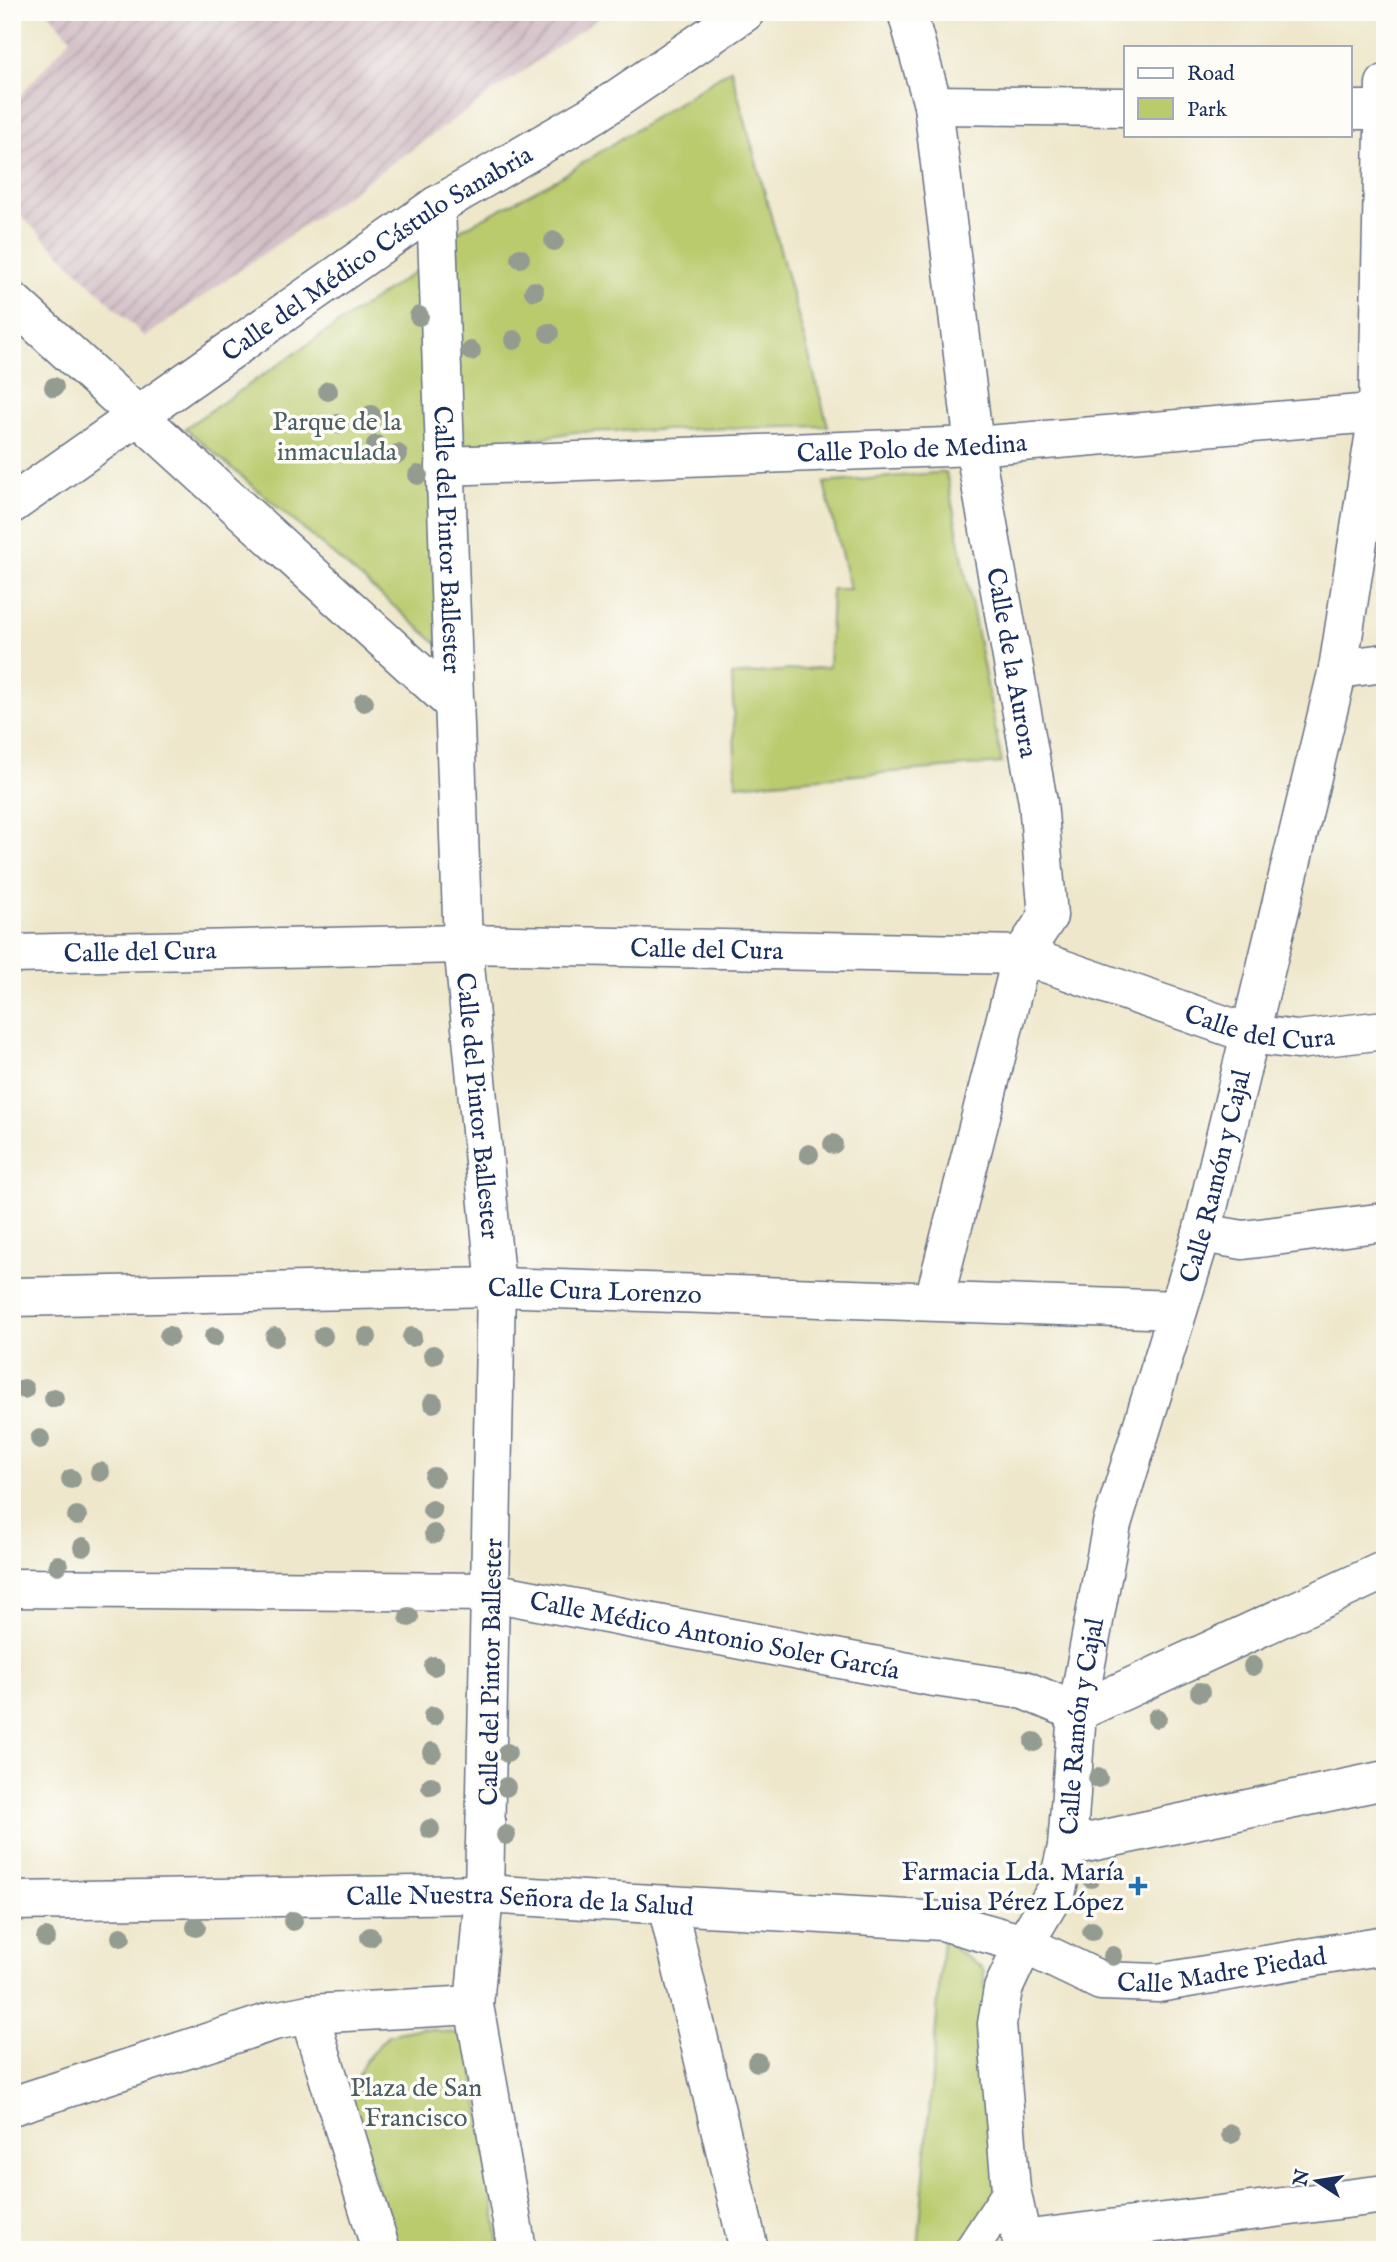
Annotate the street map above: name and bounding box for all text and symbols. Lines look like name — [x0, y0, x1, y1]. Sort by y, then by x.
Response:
legend — [1124, 46, 1352, 136]
text: Road — [1187, 61, 1235, 88]
text: Park — [1187, 97, 1228, 124]
street label: Calle del Médico Cástulo Sanabria — [216, 138, 539, 370]
street label: Calle del Pintor Ballester — [425, 405, 468, 675]
park label: Parque de la inmaculada — [272, 406, 402, 469]
street label: Calle Polo de Medina — [796, 427, 1029, 471]
street label: Calle de la Aurora — [978, 565, 1045, 761]
street label: Calle del Cura — [630, 932, 784, 968]
street label: Calle del Cura — [63, 934, 218, 971]
street label: Calle del Pintor Ballester — [448, 971, 506, 1241]
street label: Calle del Cura — [1180, 998, 1337, 1058]
street label: Calle Ramón y Cajal — [1173, 1066, 1259, 1287]
street label: Calle Cura Lorenzo — [487, 1272, 702, 1312]
street label: Calle del Pintor Ballester — [473, 1537, 510, 1806]
street label: Calle Médico Antonio Soler García — [527, 1585, 903, 1688]
street label: Calle Ramón y Cajal — [1053, 1614, 1112, 1836]
place label: Farmacia Lda. María Luisa Pérez López — [902, 1856, 1125, 1919]
marker: Farmacia Lda. María Luisa Pérez López — [1130, 1878, 1146, 1894]
street label: Calle Nuestra Señora de la Salud — [346, 1879, 694, 1924]
street label: Calle Madre Piedad — [1116, 1940, 1329, 2001]
park label: Plaza de San Francisco — [350, 2072, 482, 2135]
north arrow — [1282, 2146, 1352, 2216]
text: N — [1289, 2167, 1316, 2189]

